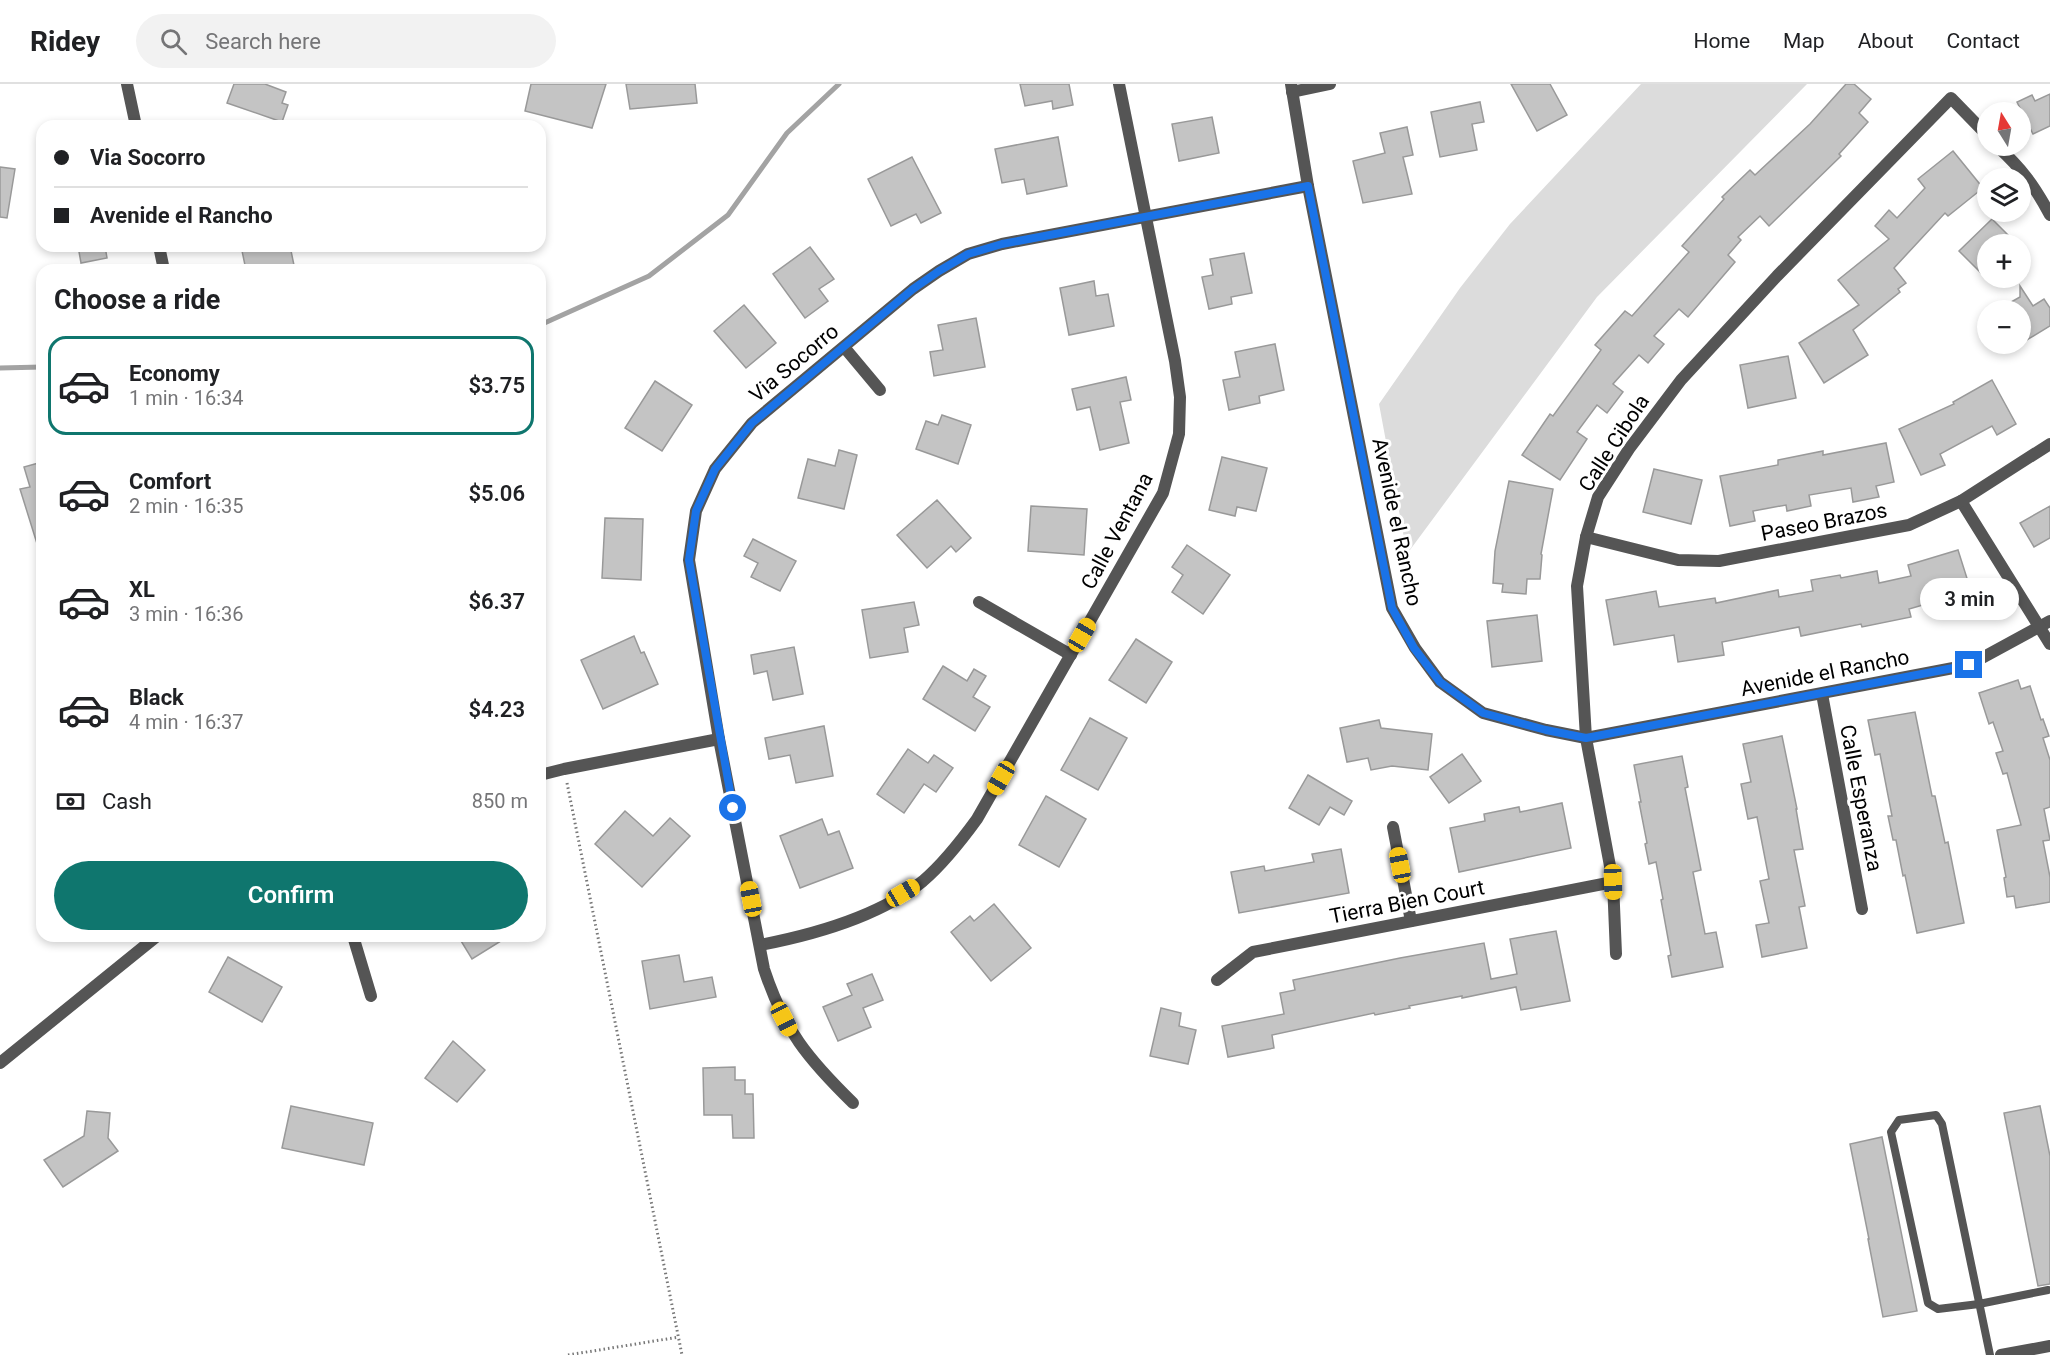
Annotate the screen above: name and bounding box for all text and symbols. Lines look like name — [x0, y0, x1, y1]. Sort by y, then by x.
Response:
search box — [136, 14, 556, 68]
text: Ridey — [30, 25, 100, 58]
icon: search — [157, 25, 190, 58]
text: Search here — [205, 29, 321, 54]
text: Home — [1694, 29, 1750, 53]
text: Map — [1783, 29, 1825, 53]
text: About — [1858, 29, 1914, 53]
text: Contact — [1947, 29, 2020, 53]
north arrow — [1977, 102, 2031, 156]
map controls — [1977, 102, 2031, 354]
text: Via Socorro — [90, 145, 205, 170]
button: layers — [1977, 168, 2031, 222]
text: Avenide el Rancho — [90, 203, 273, 228]
button: + — [1977, 234, 2031, 288]
text: Choose a ride — [54, 284, 220, 316]
button: − — [1977, 300, 2031, 354]
street label: Via Socorro — [745, 319, 843, 407]
icon: car — [57, 359, 111, 413]
text: Economy — [129, 361, 220, 386]
text: $3.75 — [468, 373, 525, 398]
text: 1 min · 16:34 — [129, 386, 244, 410]
street label: Calle Cibola — [1574, 390, 1654, 496]
street label: Avenide el Rancho — [1367, 436, 1427, 608]
icon: car — [57, 467, 111, 521]
text: Comfort — [129, 469, 211, 494]
street label: Calle Ventana — [1076, 469, 1158, 593]
text: $5.06 — [468, 481, 525, 506]
text: 2 min · 16:35 — [129, 494, 244, 518]
street label: Paseo Brazos — [1759, 498, 1889, 546]
icon: car — [57, 575, 111, 629]
text: XL — [129, 577, 155, 602]
callout: 3 min — [1920, 578, 2018, 620]
text: 3 min — [1944, 587, 1995, 611]
text: $6.37 — [468, 589, 525, 614]
text: 3 min · 16:36 — [129, 602, 244, 626]
car — [1065, 615, 1099, 655]
street label: Avenide el Rancho — [1739, 645, 1911, 701]
route end — [1955, 651, 1982, 678]
icon: car — [57, 683, 111, 737]
text: Black — [129, 685, 184, 710]
text: $4.23 — [468, 697, 525, 722]
text: 4 min · 16:37 — [129, 710, 244, 734]
street label: Calle Esperanza — [1835, 723, 1887, 873]
car — [984, 758, 1018, 798]
icon: cash — [54, 785, 87, 818]
text: Cash — [102, 789, 152, 814]
text: 850 m — [472, 789, 528, 813]
route start — [719, 794, 746, 821]
car — [1388, 846, 1412, 884]
button: Confirm — [54, 861, 528, 930]
car — [1603, 864, 1623, 900]
street label: Tierra Bien Court — [1328, 875, 1487, 929]
car — [883, 876, 923, 910]
car — [739, 880, 763, 918]
car — [768, 999, 800, 1039]

